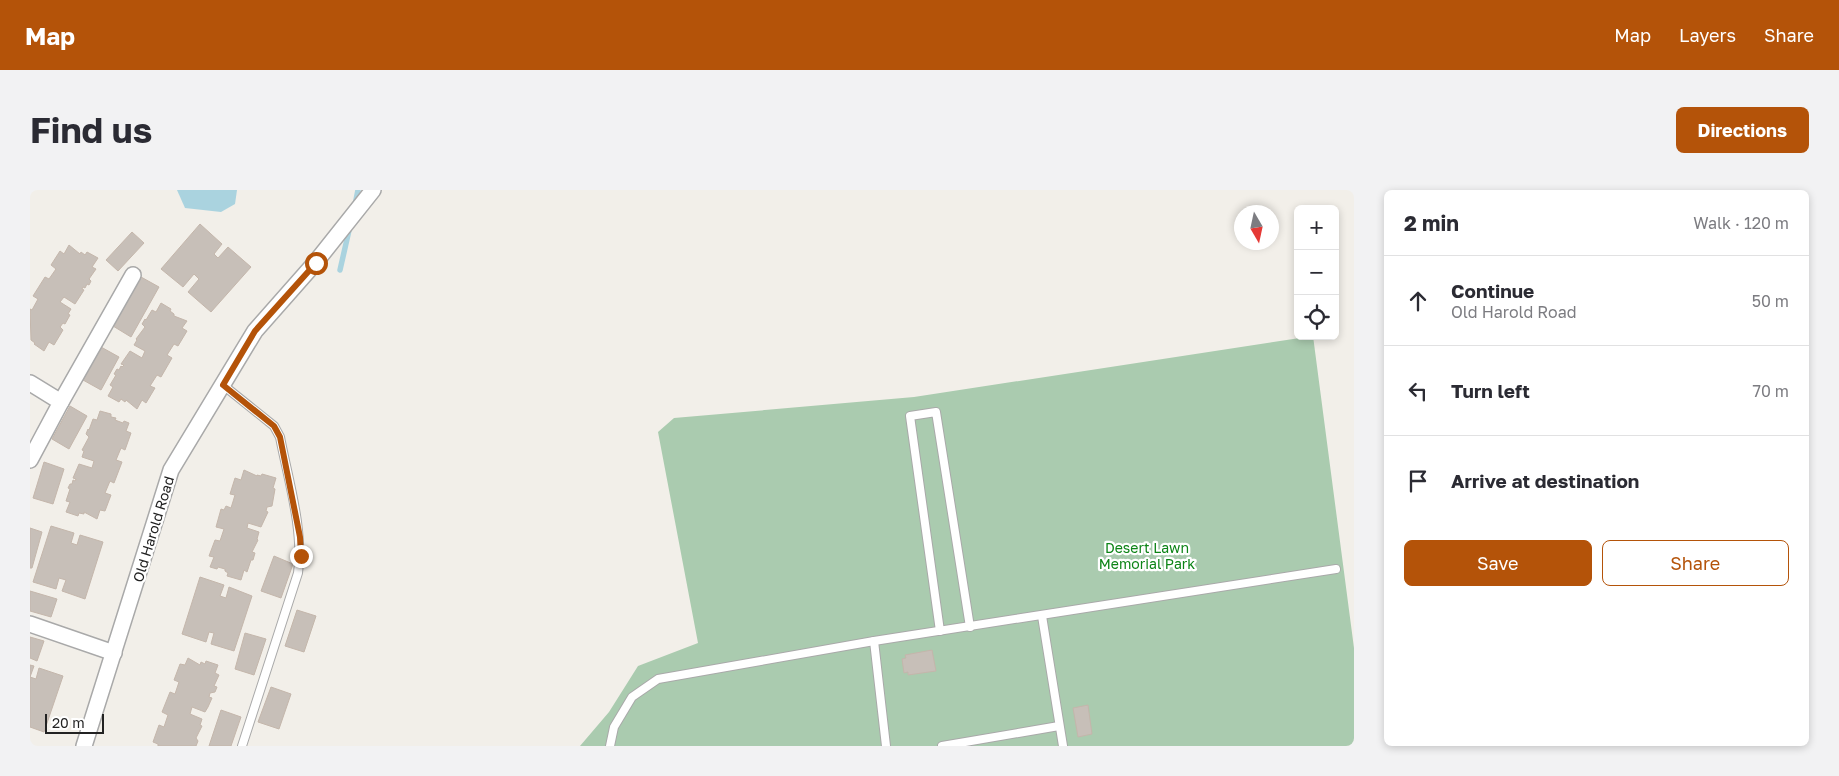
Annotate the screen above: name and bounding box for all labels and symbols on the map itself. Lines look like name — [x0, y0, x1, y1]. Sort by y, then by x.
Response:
north arrow — [1234, 205, 1279, 250]
route start — [305, 252, 328, 275]
street label: Old Harold Road — [129, 474, 177, 584]
park label: Desert Lawn Memorial Park — [1099, 539, 1195, 572]
route end — [290, 545, 313, 568]
scale bar — [45, 711, 104, 734]

